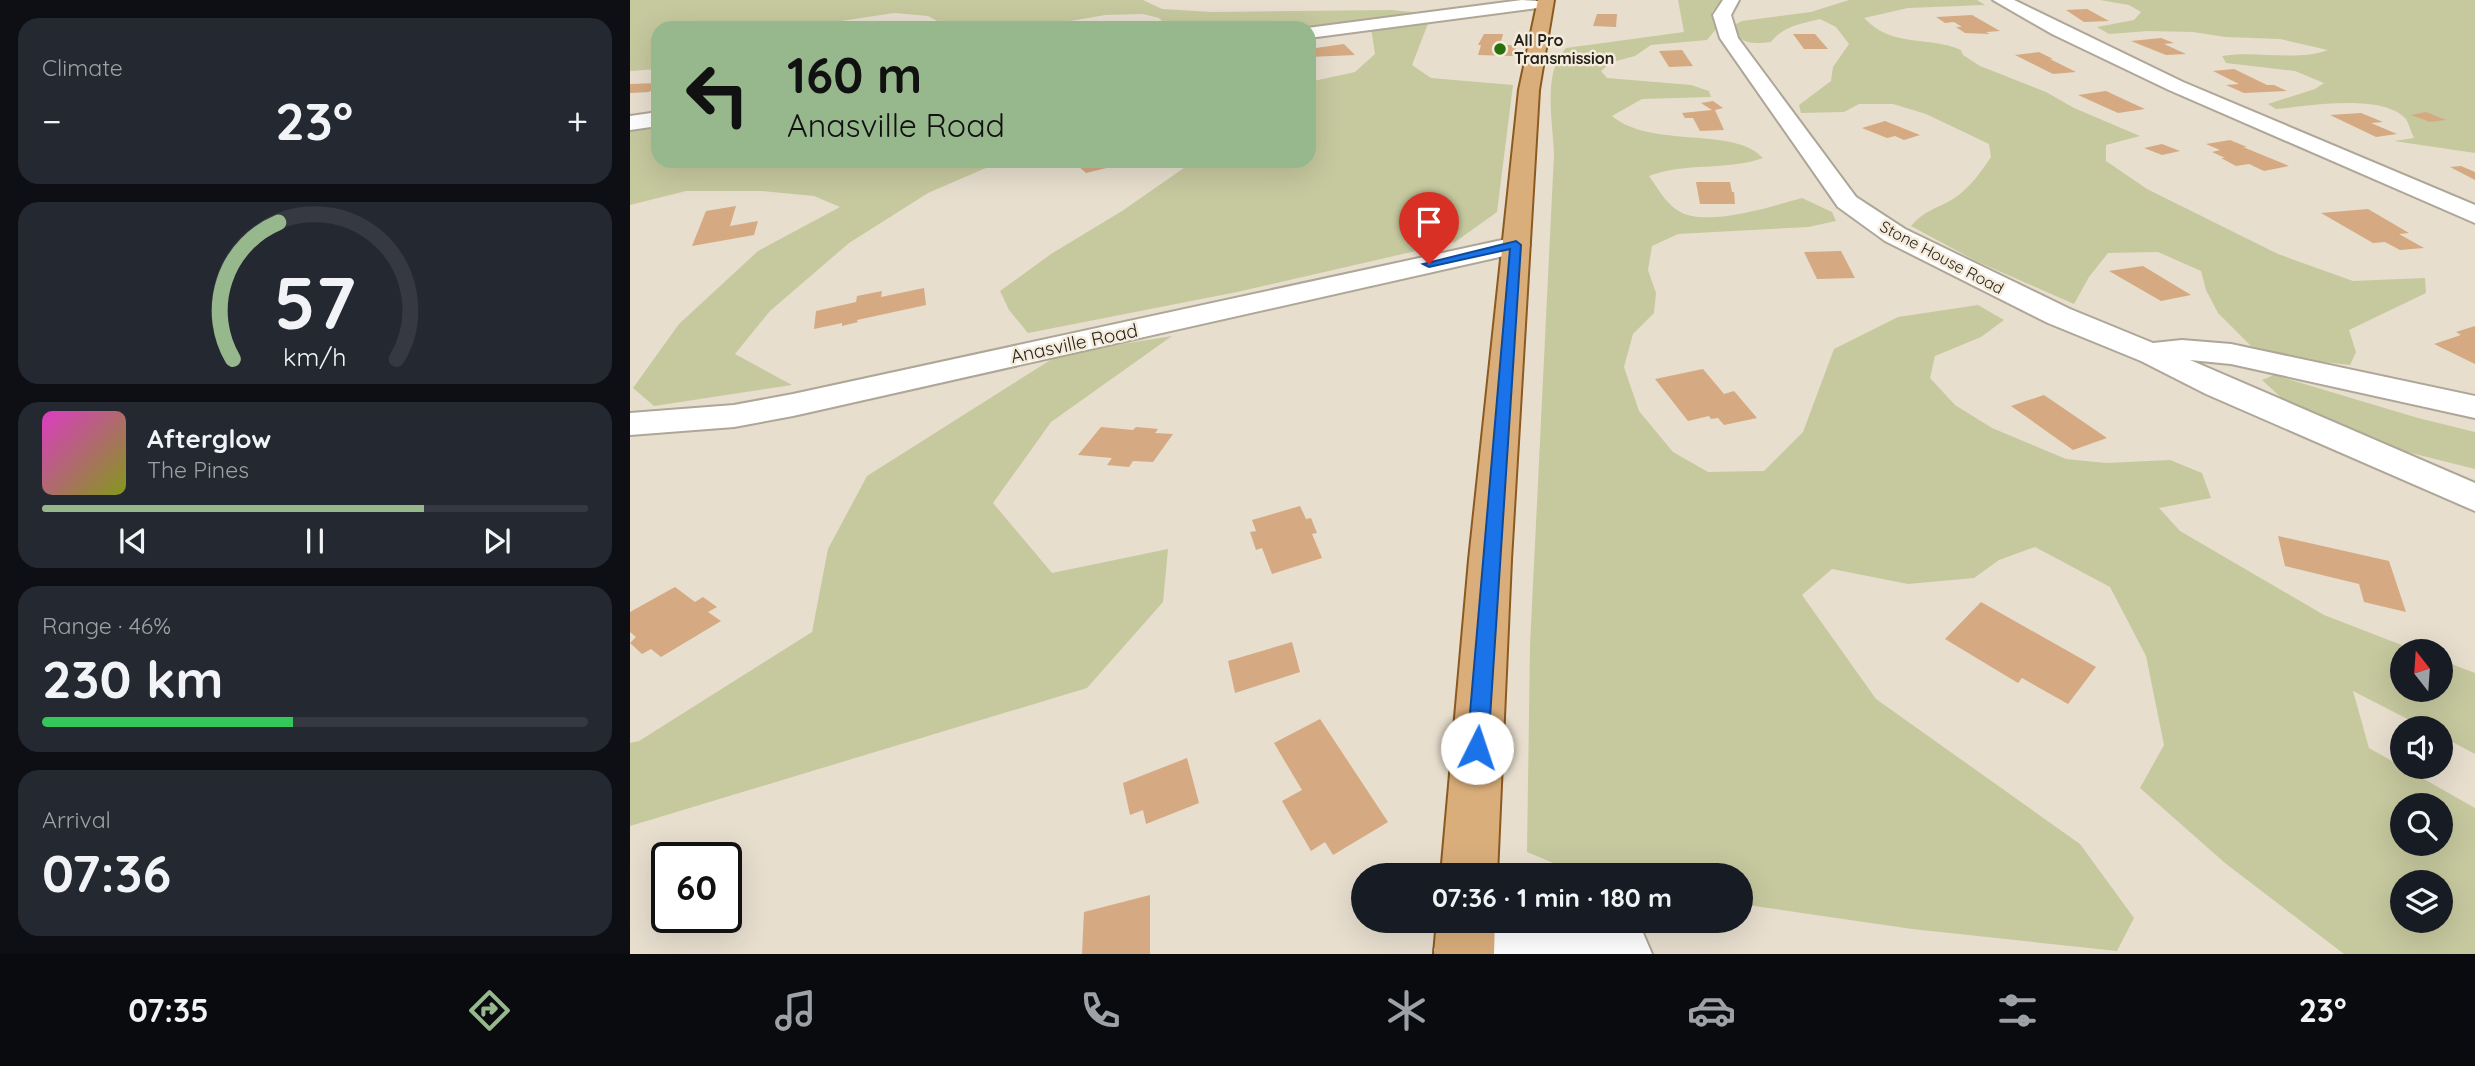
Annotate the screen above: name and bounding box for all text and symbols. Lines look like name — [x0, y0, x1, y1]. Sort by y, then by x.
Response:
place label: All Pro Transmission — [1514, 30, 1614, 68]
marker: All Pro Transmission — [1492, 41, 1508, 57]
text: 160 m — [787, 44, 922, 105]
icon: left — [672, 49, 763, 140]
text: Climate — [42, 53, 123, 82]
text: 23° — [275, 88, 353, 153]
text: − — [42, 97, 62, 145]
text: + — [567, 97, 588, 145]
text: Anasville Road — [787, 105, 1005, 145]
pin — [1399, 192, 1459, 264]
icon: arrive — [1410, 203, 1448, 241]
street label: Stone House Road — [1877, 216, 2007, 298]
text: 57 — [274, 256, 356, 347]
street label: Anasville Road — [1008, 318, 1140, 368]
text: km/h — [283, 341, 347, 372]
text: Afterglow — [147, 422, 271, 455]
text: The Pines — [147, 455, 249, 484]
icon: previous — [114, 522, 152, 560]
icon: pause — [296, 522, 334, 560]
icon: next — [478, 522, 516, 560]
text: Range · 46% — [42, 611, 171, 640]
north arrow — [2390, 639, 2454, 702]
map controls — [2390, 639, 2453, 933]
text: 230 km — [42, 646, 224, 711]
position arrow — [1440, 711, 1514, 785]
button: sound — [2390, 716, 2453, 779]
button: search — [2390, 793, 2453, 856]
text: Arrival — [42, 805, 111, 834]
text: 07:36 — [42, 840, 171, 905]
speed limit sign: 60 — [651, 842, 742, 933]
button: layers — [2390, 870, 2453, 933]
text: 07:36 · 1 min · 180 m — [1432, 881, 1672, 914]
icon: directions — [465, 986, 514, 1035]
icon: music — [771, 986, 820, 1035]
icon: phone — [1076, 986, 1125, 1035]
icon: climate — [1382, 986, 1431, 1035]
icon: car — [1687, 986, 1736, 1035]
icon: filters — [1993, 986, 2042, 1035]
text: 07:35 — [128, 990, 209, 1030]
text: 23° — [2299, 990, 2347, 1030]

